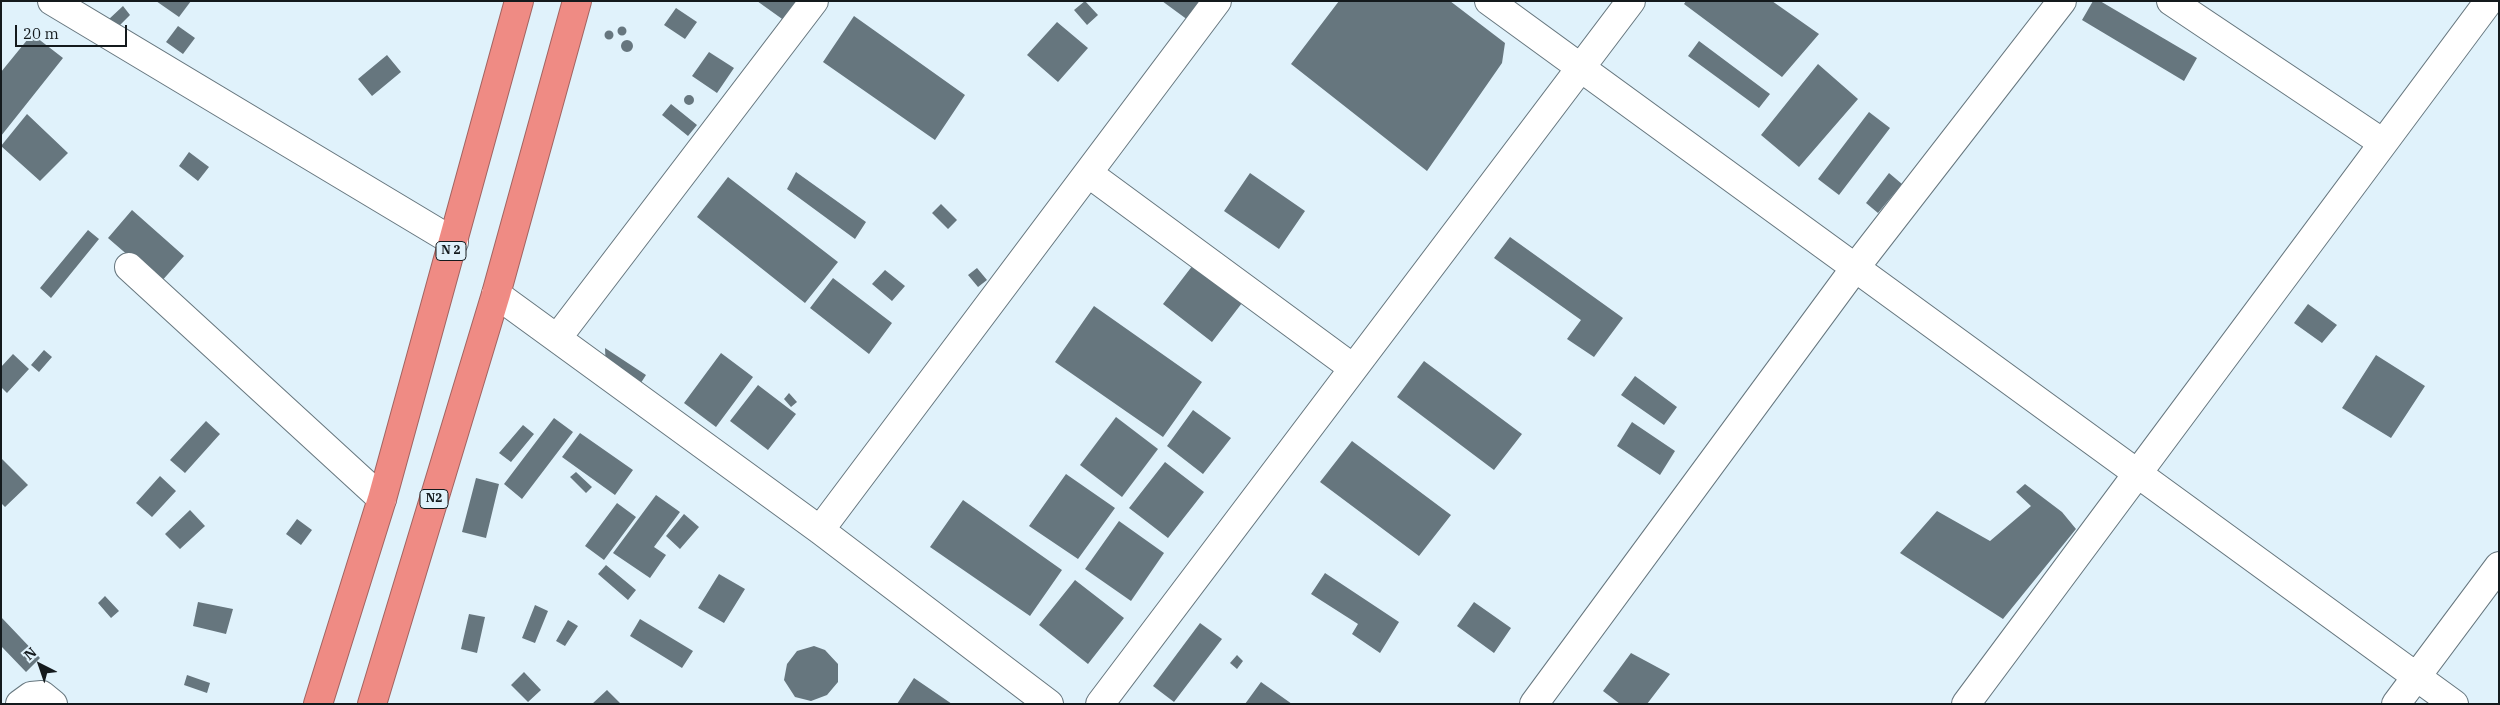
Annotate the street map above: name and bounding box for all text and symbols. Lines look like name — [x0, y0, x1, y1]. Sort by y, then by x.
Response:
scale bar — [18, 15, 130, 47]
text: 20 m — [23, 24, 59, 43]
road number: N 2 — [436, 242, 466, 260]
road number: N2 — [420, 489, 448, 508]
north arrow — [15, 640, 65, 690]
text: N — [20, 643, 40, 664]

